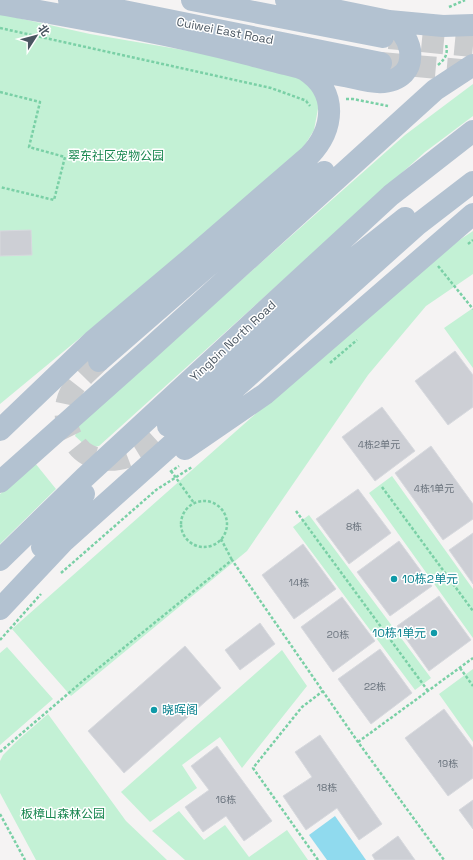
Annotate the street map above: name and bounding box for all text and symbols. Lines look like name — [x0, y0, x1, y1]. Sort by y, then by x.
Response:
street label: Cuiwei East Road — [175, 14, 275, 48]
north arrow — [16, 16, 56, 56]
text: 北 — [35, 22, 53, 39]
park label: 翠东社区宠物公园 — [68, 148, 164, 164]
street label: Yingbin North Road — [187, 297, 279, 385]
house number: 4栋2单元 — [358, 438, 400, 451]
house number: 4栋1单元 — [414, 482, 454, 495]
house number: 8栋 — [346, 520, 362, 533]
place label: 10栋2单元 — [402, 571, 458, 587]
marker: 10栋2单元 — [389, 574, 399, 584]
house number: 14栋 — [289, 576, 309, 589]
place label: 10栋1单元 — [372, 625, 426, 641]
house number: 20栋 — [327, 628, 349, 641]
marker: 10栋1单元 — [429, 628, 439, 638]
house number: 22栋 — [364, 680, 386, 693]
place label: 晓晖阁 — [162, 702, 198, 718]
marker: 晓晖阁 — [149, 705, 159, 715]
house number: 19栋 — [438, 757, 458, 770]
house number: 18栋 — [317, 781, 337, 794]
house number: 16栋 — [216, 793, 236, 806]
park label: 板樟山森林公园 — [21, 806, 105, 822]

